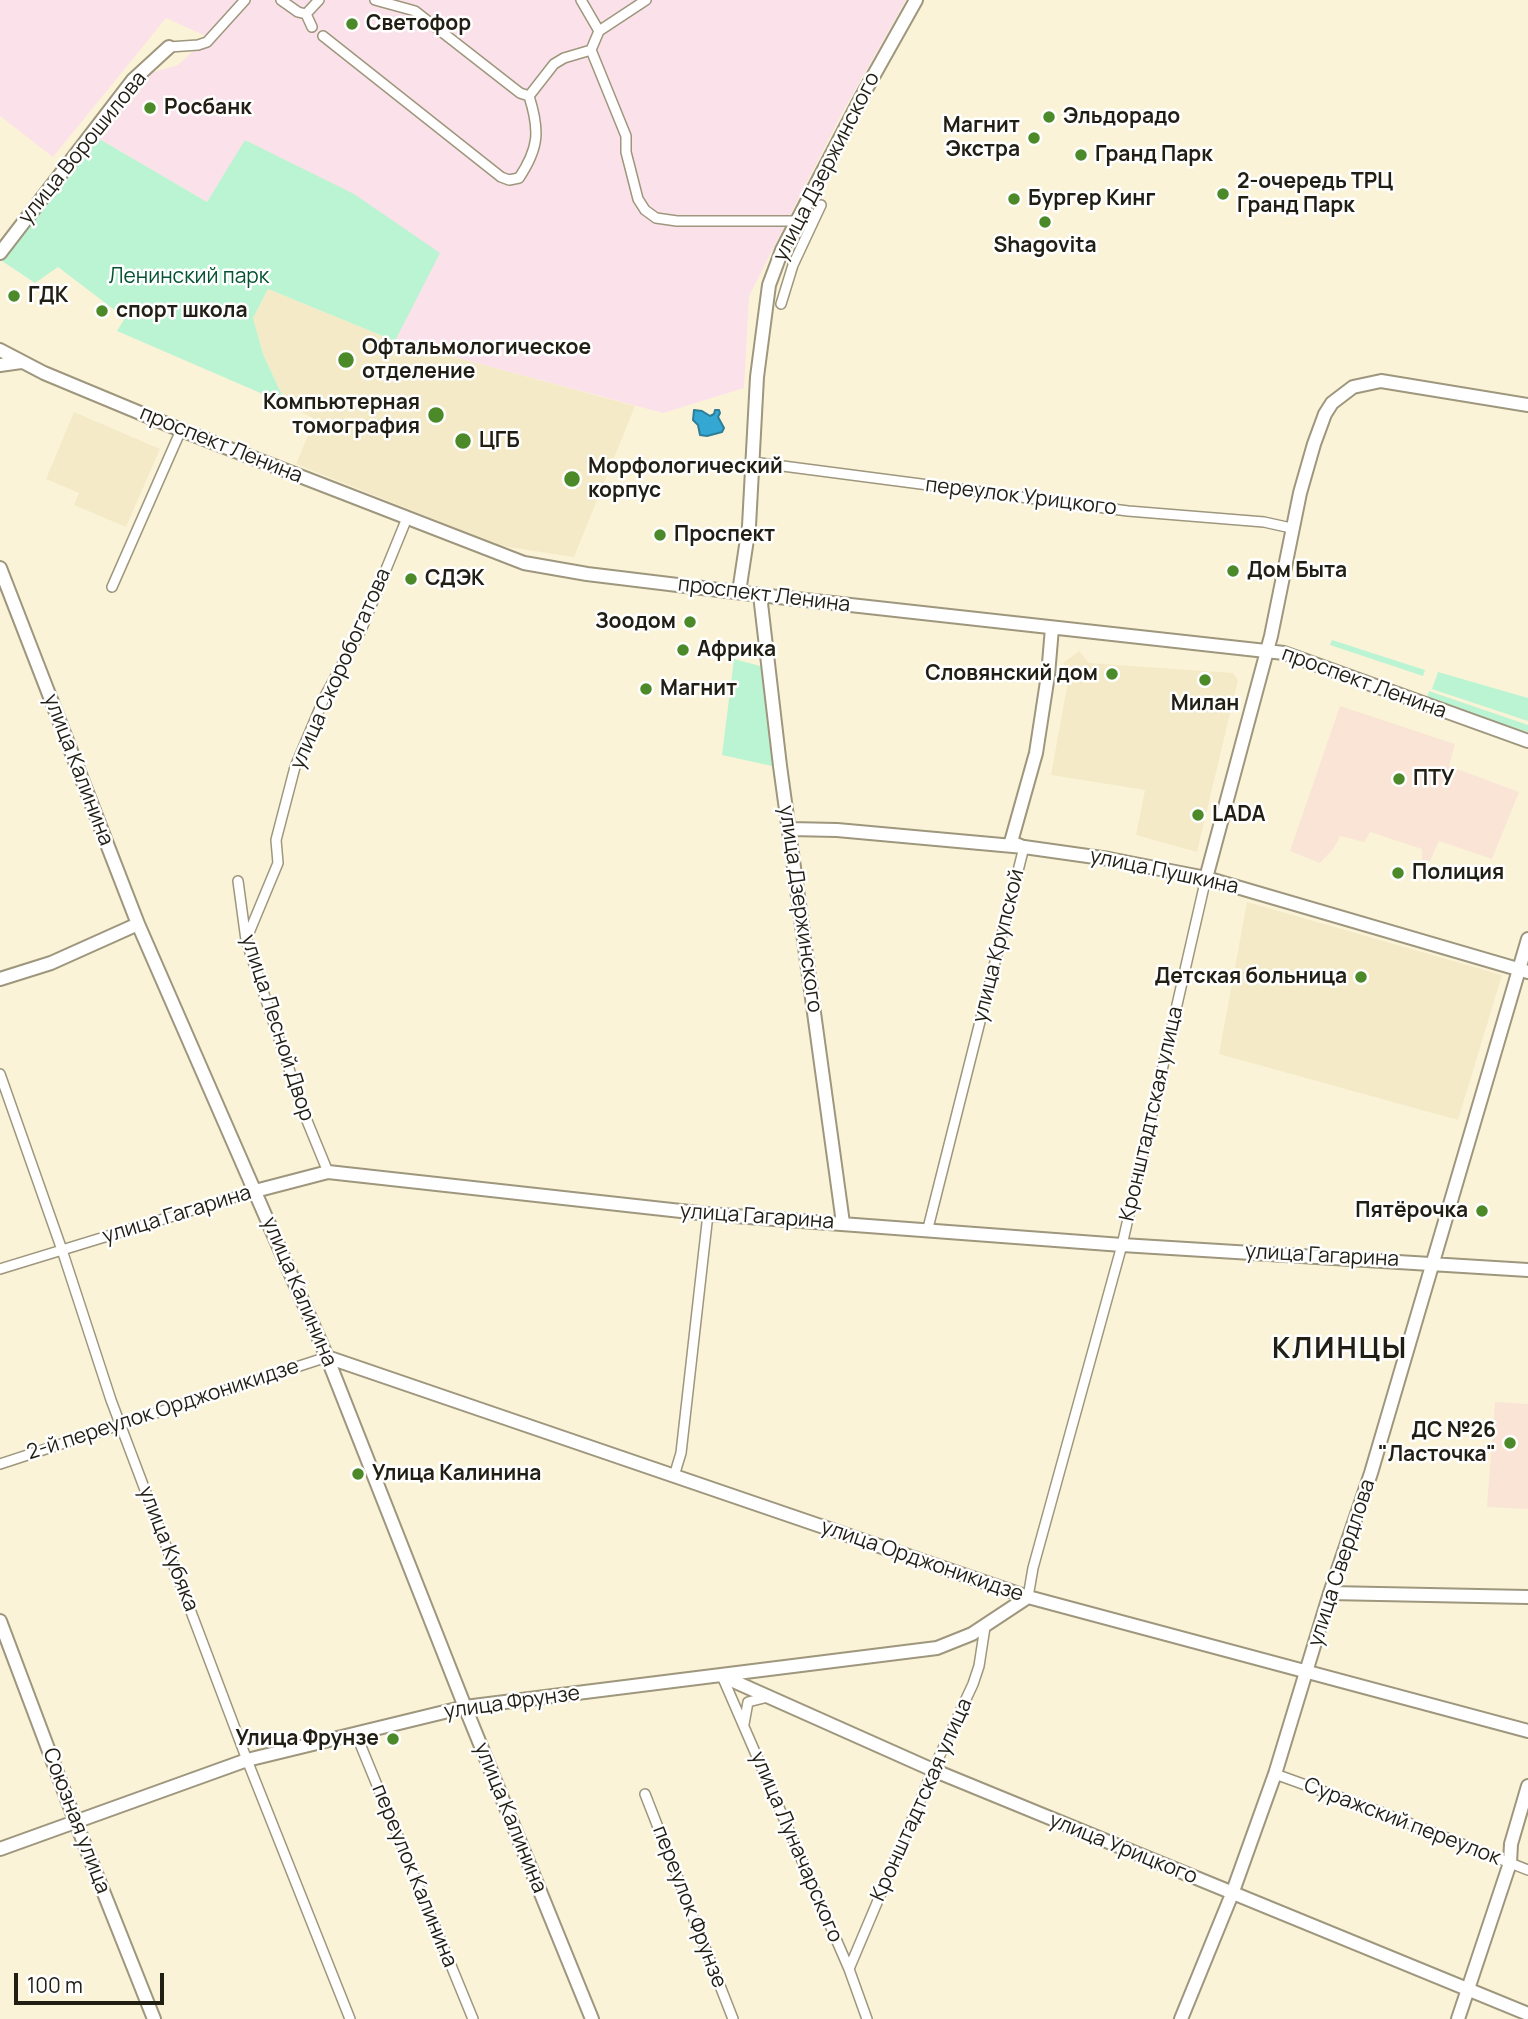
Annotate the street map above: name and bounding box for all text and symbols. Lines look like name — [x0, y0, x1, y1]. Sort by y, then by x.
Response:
place label: Светофор — [366, 11, 471, 37]
marker: Светофор — [344, 16, 360, 32]
street label: улица Ворошилова — [14, 67, 152, 229]
street label: улица Дзержинского — [768, 68, 886, 266]
place label: Росбанк — [164, 95, 252, 121]
marker: Росбанк — [142, 100, 158, 116]
place label: Эльдорадо — [1063, 104, 1180, 130]
marker: Эльдорадо — [1041, 109, 1057, 125]
place label: Магнит Экстра — [943, 113, 1020, 163]
marker: Магнит Экстра — [1026, 130, 1042, 146]
place label: Гранд Парк — [1095, 142, 1213, 168]
marker: Гранд Парк — [1073, 147, 1089, 163]
place label: 2-очередь ТРЦ Гранд Парк — [1237, 169, 1393, 219]
place label: Бургер Кинг — [1028, 186, 1155, 212]
marker: 2-очередь ТРЦ Гранд Парк — [1215, 186, 1231, 202]
marker: Бургер Кинг — [1006, 191, 1022, 207]
marker: Shagovita — [1037, 214, 1053, 230]
place label: Shagovita — [993, 233, 1097, 259]
park label: Ленинский парк — [109, 264, 269, 290]
place label: ГДК — [28, 283, 68, 309]
marker: ГДК — [6, 288, 22, 304]
place label: спорт школа — [116, 298, 248, 324]
marker: спорт школа — [94, 303, 110, 319]
place label: Офтальмологическое отделение — [362, 335, 591, 385]
marker: Офтальмологическое отделение — [336, 350, 356, 370]
place label: Компьютерная томография — [263, 390, 420, 440]
street label: проспект Ленина — [136, 401, 306, 489]
marker: Компьютерная томография — [426, 405, 446, 425]
place label: ЦГБ — [479, 428, 520, 454]
marker: ЦГБ — [453, 431, 473, 451]
place label: Морфологический корпус — [588, 454, 783, 504]
marker: Морфологический корпус — [562, 469, 582, 489]
street label: переулок Урицкого — [924, 473, 1118, 521]
place label: Проспект — [674, 522, 775, 548]
marker: Проспект — [652, 527, 668, 543]
place label: Дом Быта — [1247, 558, 1347, 584]
marker: Дом Быта — [1225, 563, 1241, 579]
street label: улица Скоробогатова — [285, 565, 397, 773]
place label: СДЭК — [425, 566, 485, 592]
marker: СДЭК — [403, 571, 419, 587]
street label: проспект Ленина — [676, 572, 852, 618]
place label: Зоодом — [595, 609, 676, 635]
marker: Зоодом — [682, 614, 698, 630]
place label: Африка — [697, 637, 776, 663]
marker: Африка — [675, 642, 691, 658]
street label: проспект Ленина — [1278, 642, 1450, 724]
place label: Словянский дом — [925, 661, 1098, 687]
marker: Словянский дом — [1104, 666, 1120, 682]
marker: Милан — [1197, 672, 1213, 688]
place label: Магнит — [660, 676, 737, 702]
marker: Магнит — [638, 681, 654, 697]
street label: улица Калинина — [38, 691, 118, 849]
place label: Милан — [1171, 691, 1239, 717]
place label: ПТУ — [1413, 766, 1454, 792]
marker: ПТУ — [1391, 771, 1407, 787]
place label: LADA — [1212, 802, 1266, 828]
street label: улица Дзержинского — [773, 804, 827, 1014]
marker: LADA — [1190, 807, 1206, 823]
street label: улица Пушкина — [1087, 844, 1241, 900]
place label: Полиция — [1412, 860, 1504, 886]
marker: Полиция — [1390, 865, 1406, 881]
street label: улица Крупской — [968, 867, 1030, 1025]
street label: улица Лесной Двор — [235, 932, 319, 1124]
place label: Детская больница — [1155, 964, 1347, 990]
marker: Детская больница — [1353, 969, 1369, 985]
street label: Кронштадтская улица — [1115, 1004, 1189, 1224]
street label: улица Гагарина — [100, 1180, 254, 1250]
place label: Пятёрочка — [1355, 1198, 1468, 1224]
street label: улица Гагарина — [679, 1199, 835, 1235]
marker: Пятёрочка — [1474, 1203, 1490, 1219]
street label: улица Калинина — [256, 1213, 342, 1371]
street label: улица Гагарина — [1244, 1239, 1400, 1273]
district label: КЛИНЦЫ — [1273, 1333, 1407, 1367]
street label: 2-й переулок Орджоникидзе — [24, 1354, 302, 1466]
place label: ДС №26 "Ласточка" — [1378, 1418, 1496, 1468]
marker: ДС №26 "Ласточка" — [1502, 1435, 1518, 1451]
place label: Улица Калинина — [372, 1461, 541, 1487]
marker: Улица Калинина — [350, 1466, 366, 1482]
street label: улица Свердлова — [1303, 1476, 1381, 1650]
street label: улица Кубяка — [133, 1483, 203, 1615]
street label: улица Орджоникидзе — [817, 1514, 1027, 1608]
street label: улица Фрунзе — [442, 1681, 582, 1725]
street label: Кронштадтская улица — [866, 1695, 978, 1905]
place label: Улица Фрунзе — [235, 1726, 379, 1752]
marker: Улица Фрунзе — [385, 1731, 401, 1747]
street label: улица Калинина — [468, 1739, 552, 1897]
street label: Союзная улица — [37, 1745, 115, 1897]
street label: улица Луначарского — [744, 1748, 848, 1946]
street label: Суражский переулок — [1300, 1773, 1504, 1871]
street label: переулок Калинина — [366, 1781, 462, 1971]
street label: улица Урицкого — [1045, 1808, 1201, 1890]
street label: переулок Фрунзе — [646, 1822, 732, 1992]
scale bar — [18, 1960, 168, 2004]
text: 100 m — [27, 1971, 83, 1999]

